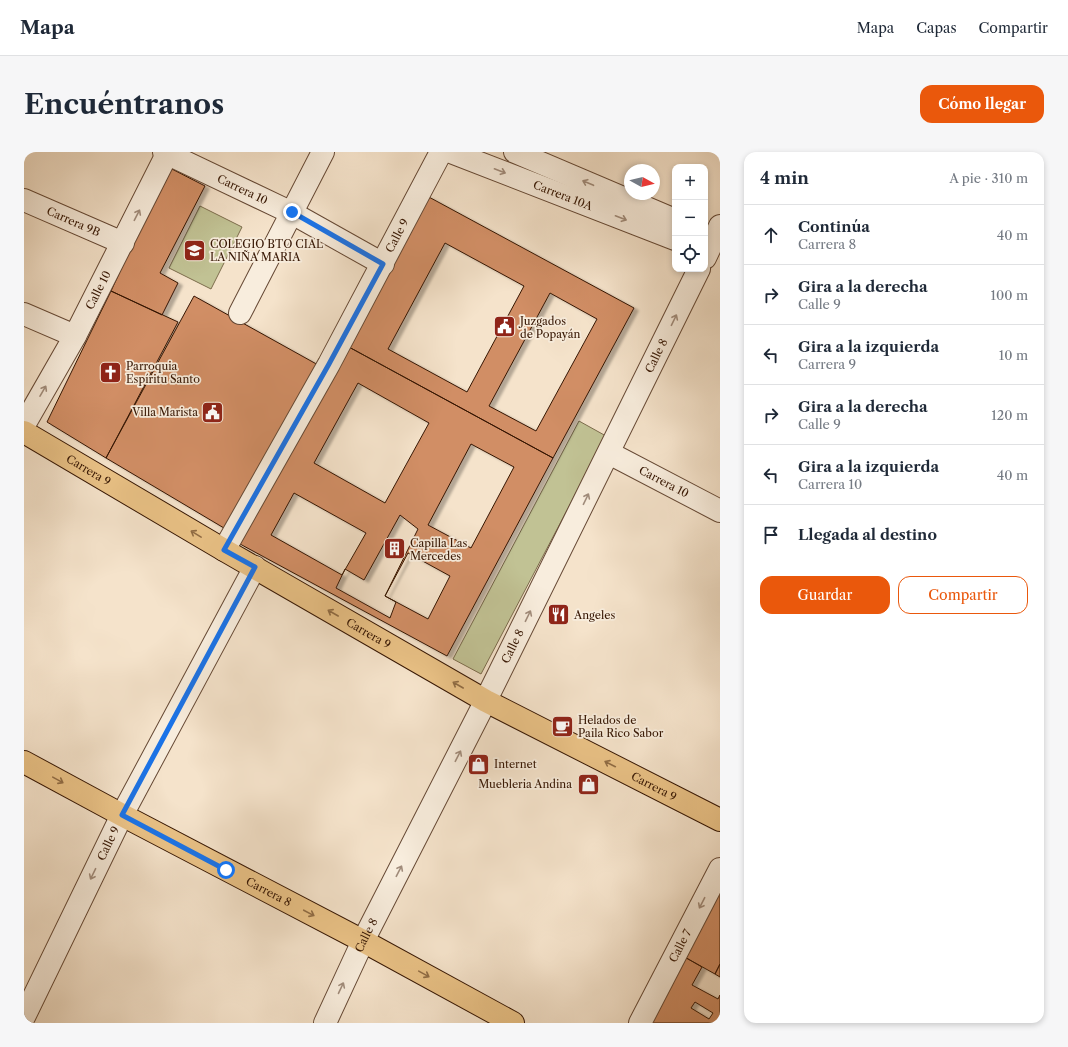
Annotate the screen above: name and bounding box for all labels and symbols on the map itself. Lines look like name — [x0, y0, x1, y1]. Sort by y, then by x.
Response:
north arrow — [624, 164, 660, 200]
one-way arrow — [494, 168, 506, 176]
street label: Carrera 10 — [215, 171, 270, 207]
street label: Carrera 10A — [531, 178, 595, 214]
one-way arrow — [582, 178, 594, 186]
route end — [283, 203, 301, 221]
street label: Carrera 9B — [45, 204, 103, 239]
one-way arrow — [134, 209, 141, 221]
one-way arrow — [615, 215, 627, 223]
street label: Calle 9 — [382, 216, 412, 255]
school or university icon: COLEGIO BTO CIAL LA NIÑA MARIA — [182, 237, 208, 263]
place label: COLEGIO BTO CIAL LA NIÑA MARIA — [210, 237, 324, 264]
street label: Calle 10 — [83, 268, 114, 312]
public building icon: Juzgados de Popayán — [492, 314, 518, 340]
place label: Juzgados de Popayán — [518, 314, 580, 341]
one-way arrow — [671, 314, 678, 326]
street label: Calle 8 — [642, 336, 671, 375]
church icon: Parroquia Espíritu Santo — [98, 359, 124, 385]
place label: Parroquia Espíritu Santo — [126, 359, 200, 386]
one-way arrow — [40, 385, 48, 397]
public building icon: Villa Marista — [200, 399, 226, 425]
place label: Villa Marista — [131, 405, 198, 419]
street label: Carrera 9 — [64, 452, 113, 489]
street label: Carrera 10 — [637, 463, 691, 501]
one-way arrow — [583, 494, 590, 506]
one-way arrow — [190, 529, 202, 537]
building icon: Capilla Las Mercedes — [382, 536, 408, 562]
place label: Capilla Las Mercedes — [410, 536, 468, 563]
restaurant icon: Angeles — [545, 602, 571, 628]
one-way arrow — [327, 608, 339, 616]
place label: Angeles — [573, 608, 615, 622]
one-way arrow — [525, 610, 532, 622]
street label: Carrera 9 — [344, 615, 393, 652]
street label: Calle 8 — [498, 627, 527, 666]
one-way arrow — [452, 680, 464, 688]
cafe icon: Helados de Paila Rico Sabor — [550, 713, 576, 739]
place label: Helados de Paila Rico Sabor — [578, 713, 664, 740]
one-way arrow — [455, 750, 462, 762]
shop icon: Internet — [465, 751, 491, 777]
place label: Internet — [494, 757, 537, 771]
one-way arrow — [605, 760, 617, 767]
street label: Carrera 9 — [629, 769, 679, 804]
shop icon: Muebleria Andina — [575, 771, 601, 797]
one-way arrow — [52, 777, 64, 785]
place label: Muebleria Andina — [478, 777, 572, 791]
street label: Calle 9 — [94, 824, 122, 863]
route start — [217, 861, 235, 879]
one-way arrow — [396, 865, 403, 877]
one-way arrow — [89, 868, 96, 880]
street label: Carrera 8 — [244, 874, 294, 909]
one-way arrow — [698, 897, 705, 909]
one-way arrow — [303, 910, 315, 917]
street label: Calle 8 — [352, 916, 381, 954]
street label: Calle 7 — [666, 926, 695, 965]
one-way arrow — [418, 971, 430, 979]
one-way arrow — [338, 982, 345, 994]

